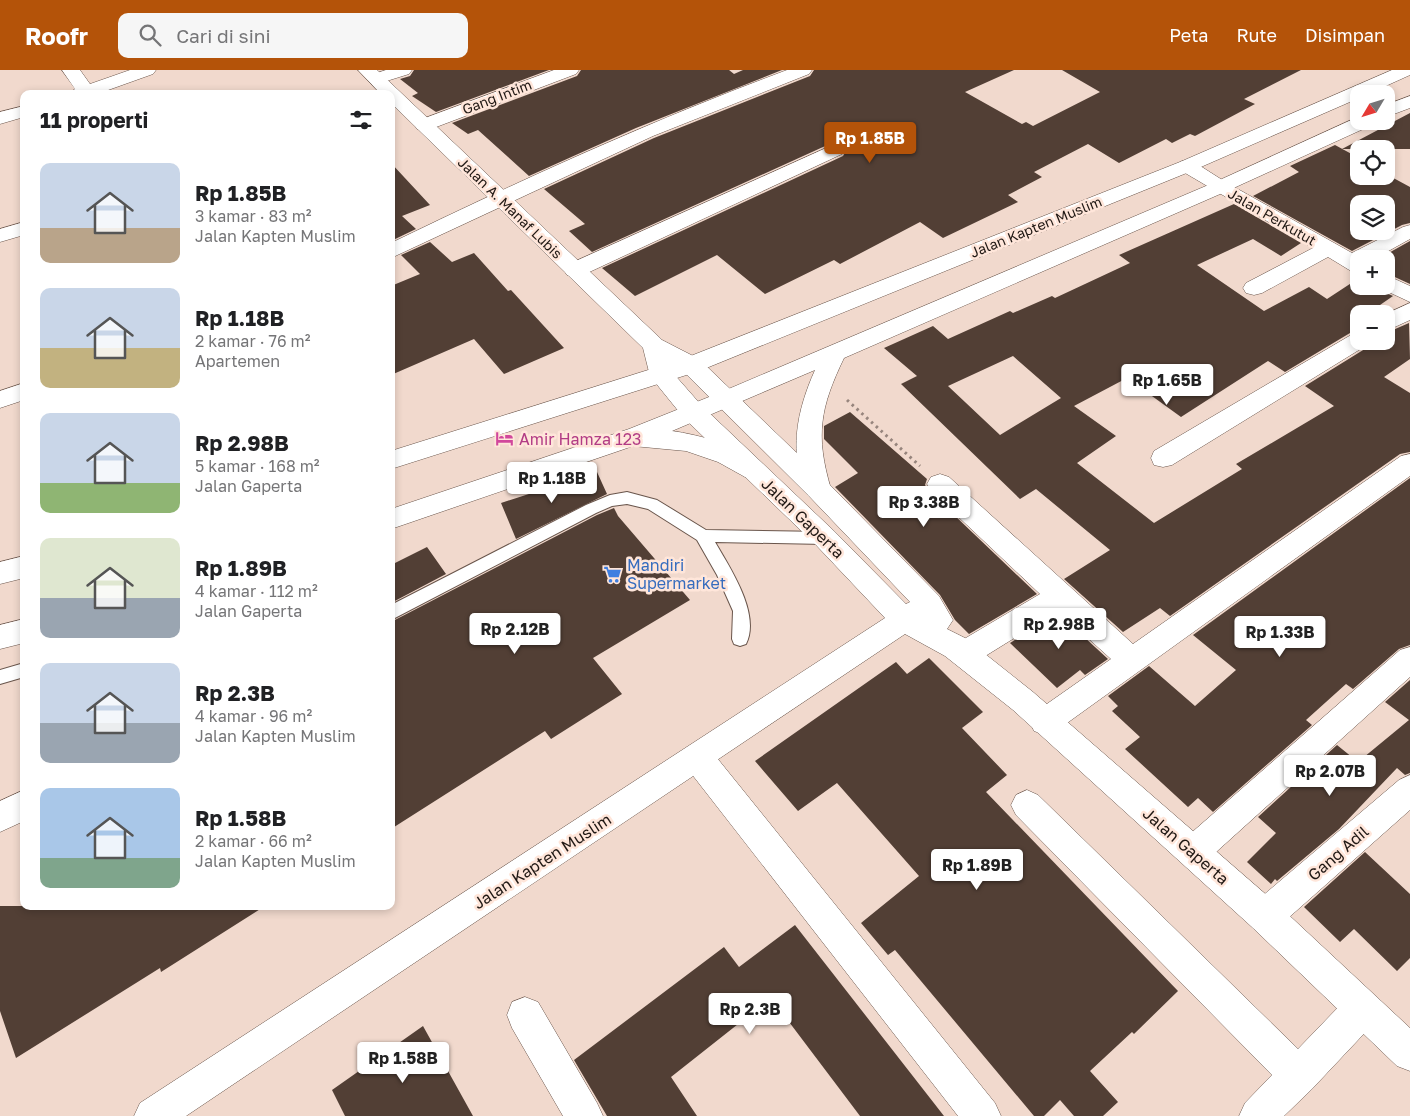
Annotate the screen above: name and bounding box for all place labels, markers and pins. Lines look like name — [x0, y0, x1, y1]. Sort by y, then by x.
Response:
pin: Rp 1.85B — [818, 122, 922, 164]
pin: Rp 1.65B — [1115, 364, 1219, 406]
hotel icon: Amir Hamza 123 — [495, 429, 515, 449]
place label: Amir Hamza 123 — [519, 429, 641, 449]
pin: Rp 1.18B — [500, 462, 604, 504]
pin: Rp 3.38B — [872, 486, 976, 528]
place label: Mandiri Supermarket — [627, 555, 726, 593]
supermarket icon: Mandiri Supermarket — [603, 564, 623, 584]
pin: Rp 2.98B — [1007, 608, 1111, 650]
pin: Rp 2.12B — [463, 612, 567, 655]
pin: Rp 1.33B — [1228, 616, 1332, 658]
pin: Rp 2.07B — [1278, 754, 1382, 797]
pin: Rp 1.89B — [925, 848, 1029, 891]
pin: Rp 2.3B — [704, 992, 796, 1035]
pin: Rp 1.58B — [351, 1042, 455, 1084]

